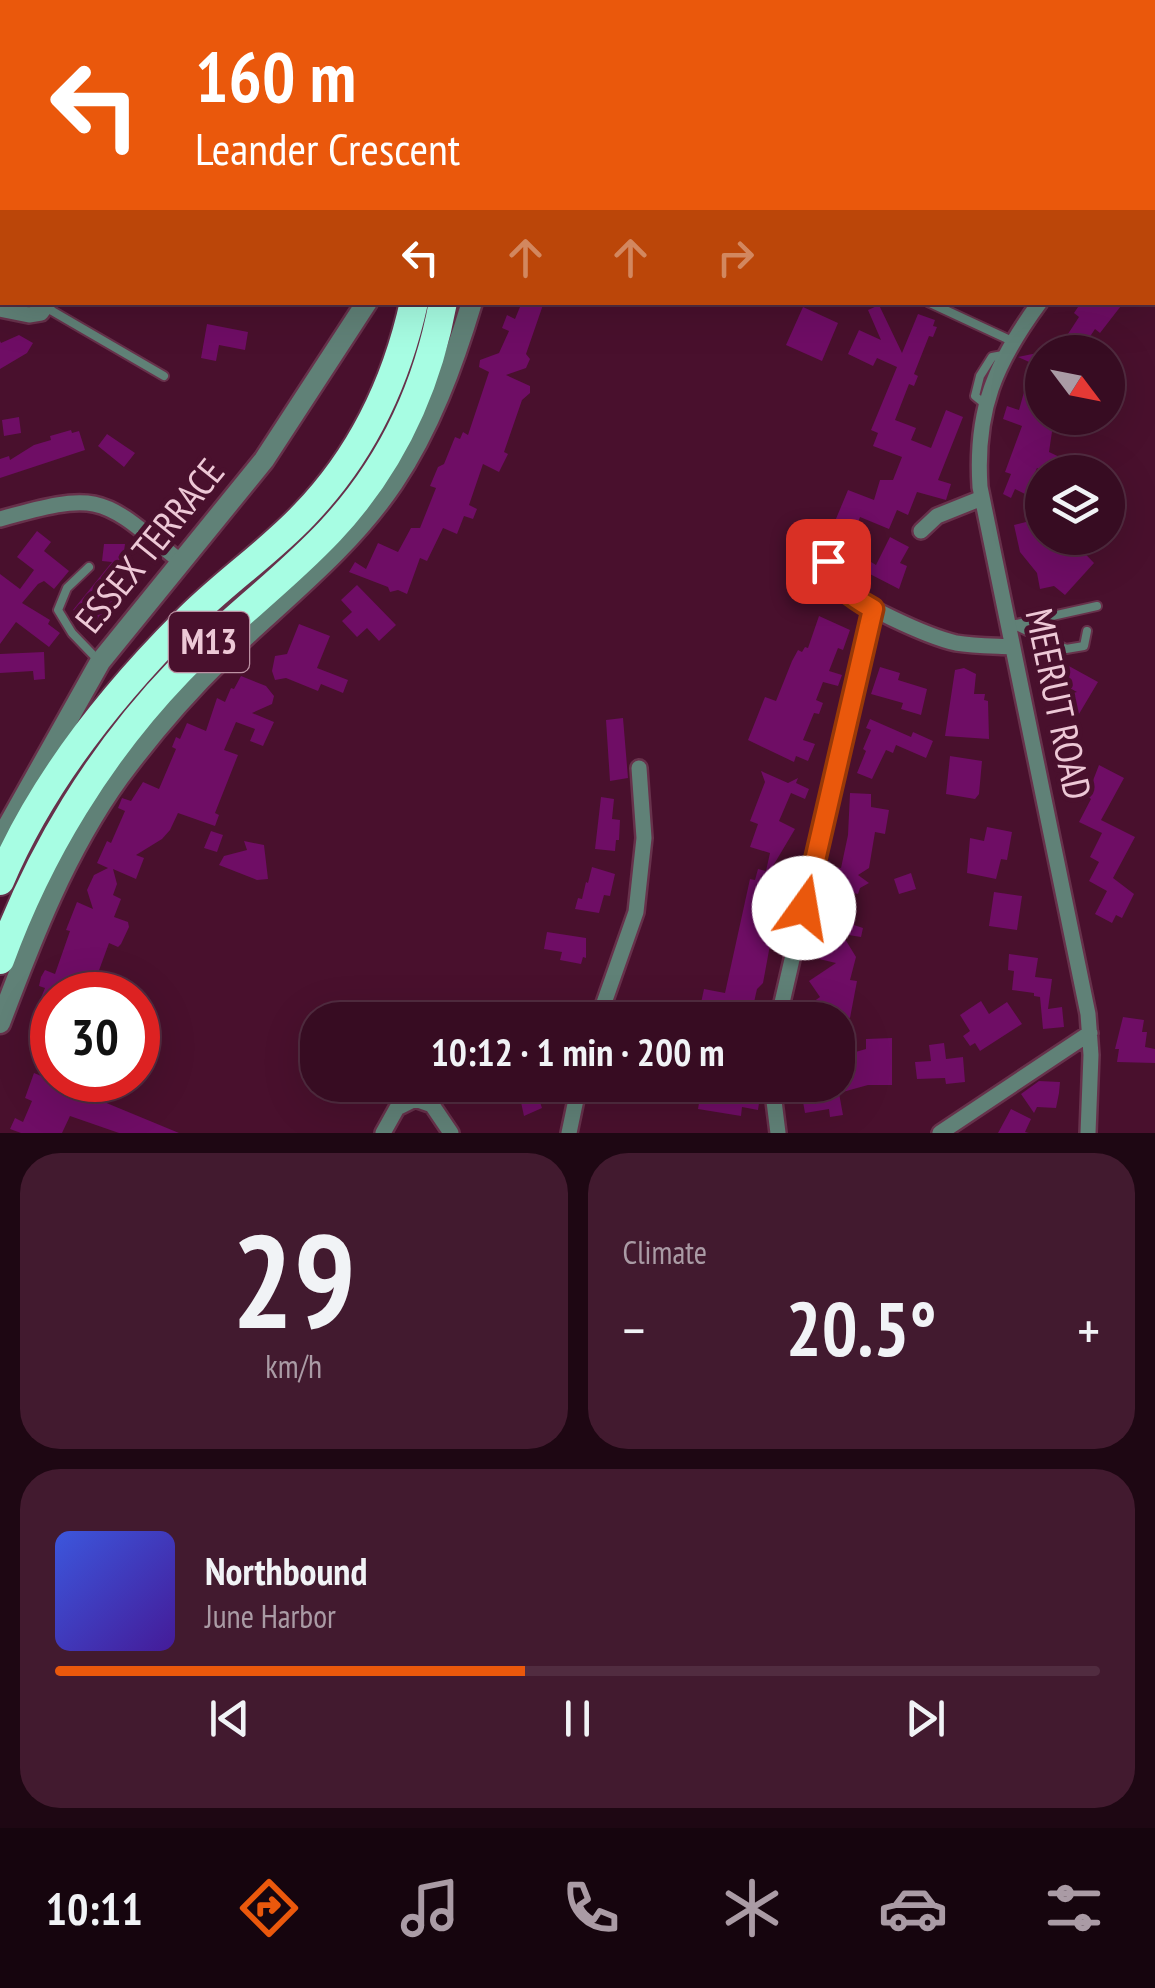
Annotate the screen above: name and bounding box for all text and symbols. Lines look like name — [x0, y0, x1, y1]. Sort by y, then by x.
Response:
text: 160 m — [195, 31, 356, 121]
icon: left — [30, 40, 160, 170]
text: Leander Crescent — [195, 119, 460, 177]
icon: left — [393, 230, 448, 285]
icon: ahead — [498, 230, 553, 285]
icon: ahead — [603, 230, 658, 285]
icon: right — [708, 230, 763, 285]
north arrow — [1025, 335, 1125, 435]
map controls — [1025, 335, 1125, 555]
street label: ESSEX TERRACE — [64, 448, 234, 642]
button: layers — [1025, 455, 1125, 555]
pin — [786, 519, 871, 604]
icon: arrive — [801, 534, 856, 589]
street label: MEERUT ROAD — [1015, 604, 1104, 804]
road number: M13 — [169, 612, 249, 672]
position arrow — [752, 856, 856, 960]
speed limit sign: 30 — [30, 972, 160, 1102]
text: 10:12 · 1 min · 200 m — [431, 1027, 724, 1076]
text: 29 — [232, 1196, 356, 1364]
text: Climate — [623, 1231, 707, 1273]
text: 20.5° — [786, 1280, 937, 1377]
text: − — [623, 1294, 645, 1365]
text: + — [1077, 1294, 1100, 1365]
text: km/h — [265, 1345, 322, 1387]
text: Northbound — [205, 1546, 367, 1595]
text: June Harbor — [205, 1595, 336, 1637]
icon: previous — [202, 1691, 257, 1746]
icon: pause — [550, 1691, 605, 1746]
icon: next — [898, 1691, 953, 1746]
icon: directions — [234, 1873, 304, 1943]
icon: music — [395, 1873, 465, 1943]
icon: phone — [556, 1873, 626, 1943]
icon: climate — [717, 1873, 787, 1943]
icon: car — [878, 1873, 948, 1943]
icon: filters — [1039, 1873, 1109, 1943]
text: 10:11 — [46, 1879, 143, 1937]

